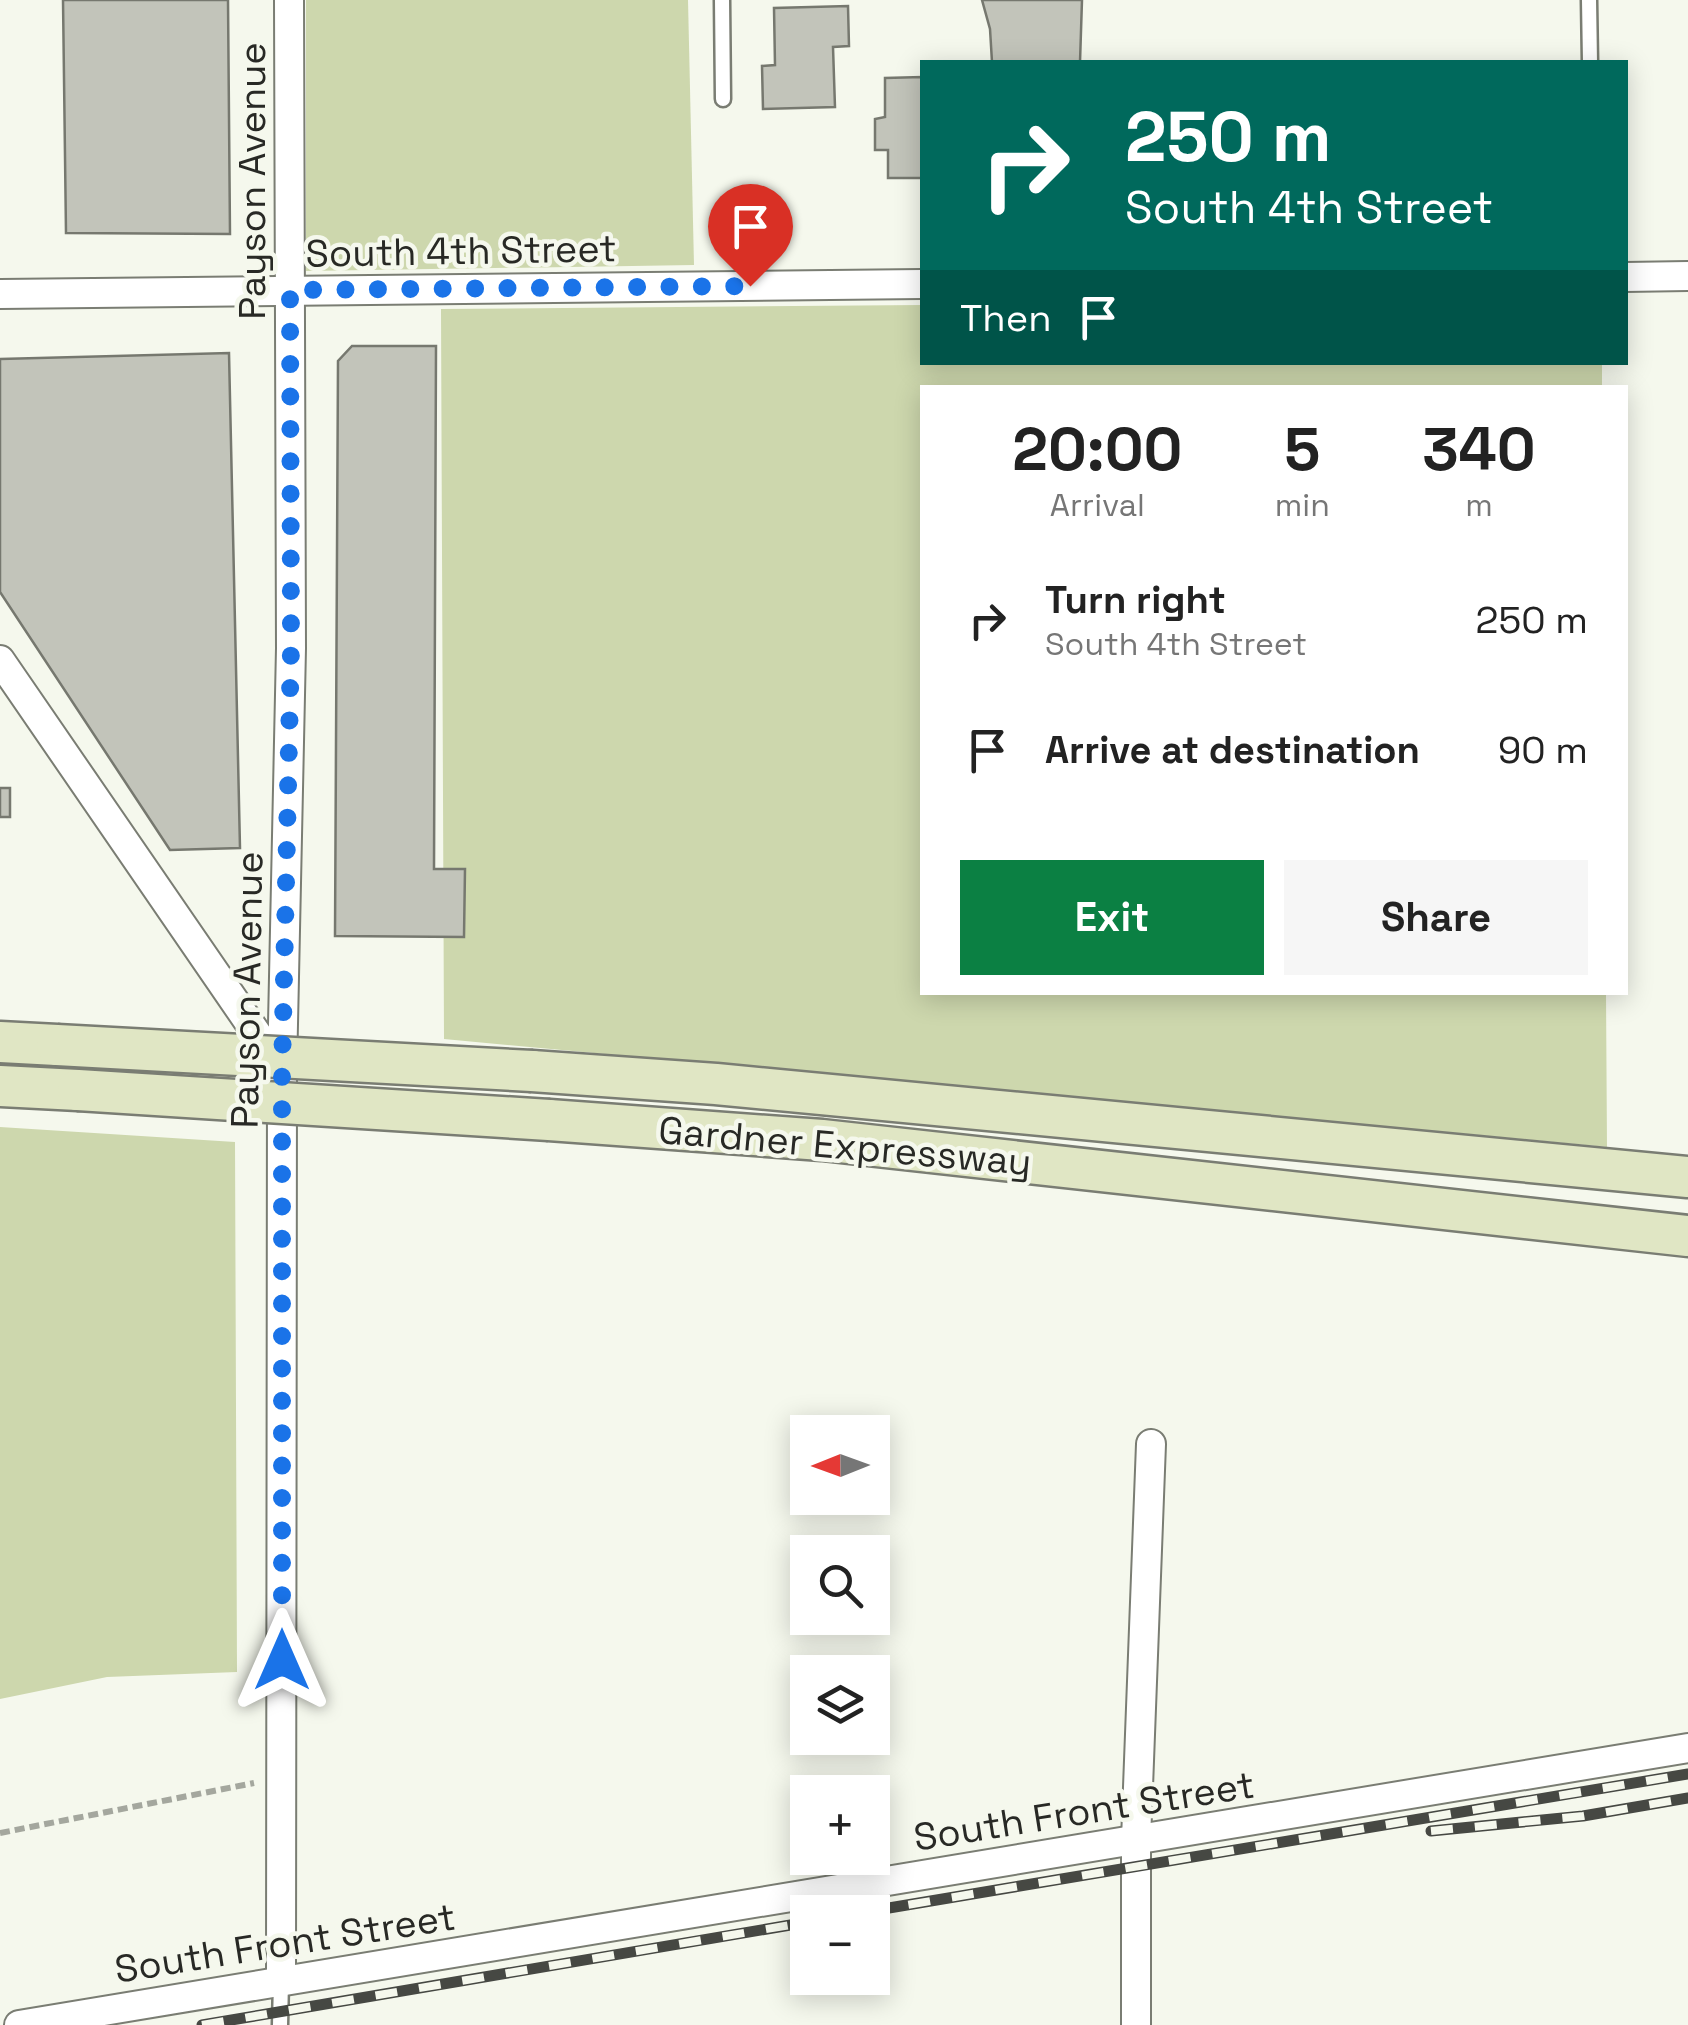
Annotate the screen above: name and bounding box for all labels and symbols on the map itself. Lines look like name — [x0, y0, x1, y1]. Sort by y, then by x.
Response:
street label: Payson Avenue — [228, 42, 276, 320]
pin — [708, 184, 793, 287]
street label: South 4th Street — [305, 224, 617, 278]
street label: Payson Avenue — [221, 851, 273, 1129]
street label: Gardner Expressway — [657, 1106, 1033, 1186]
north arrow — [790, 1415, 890, 1515]
position arrow — [230, 1608, 334, 1712]
street label: South Front Street — [910, 1760, 1258, 1862]
street label: South Front Street — [111, 1892, 459, 1994]

